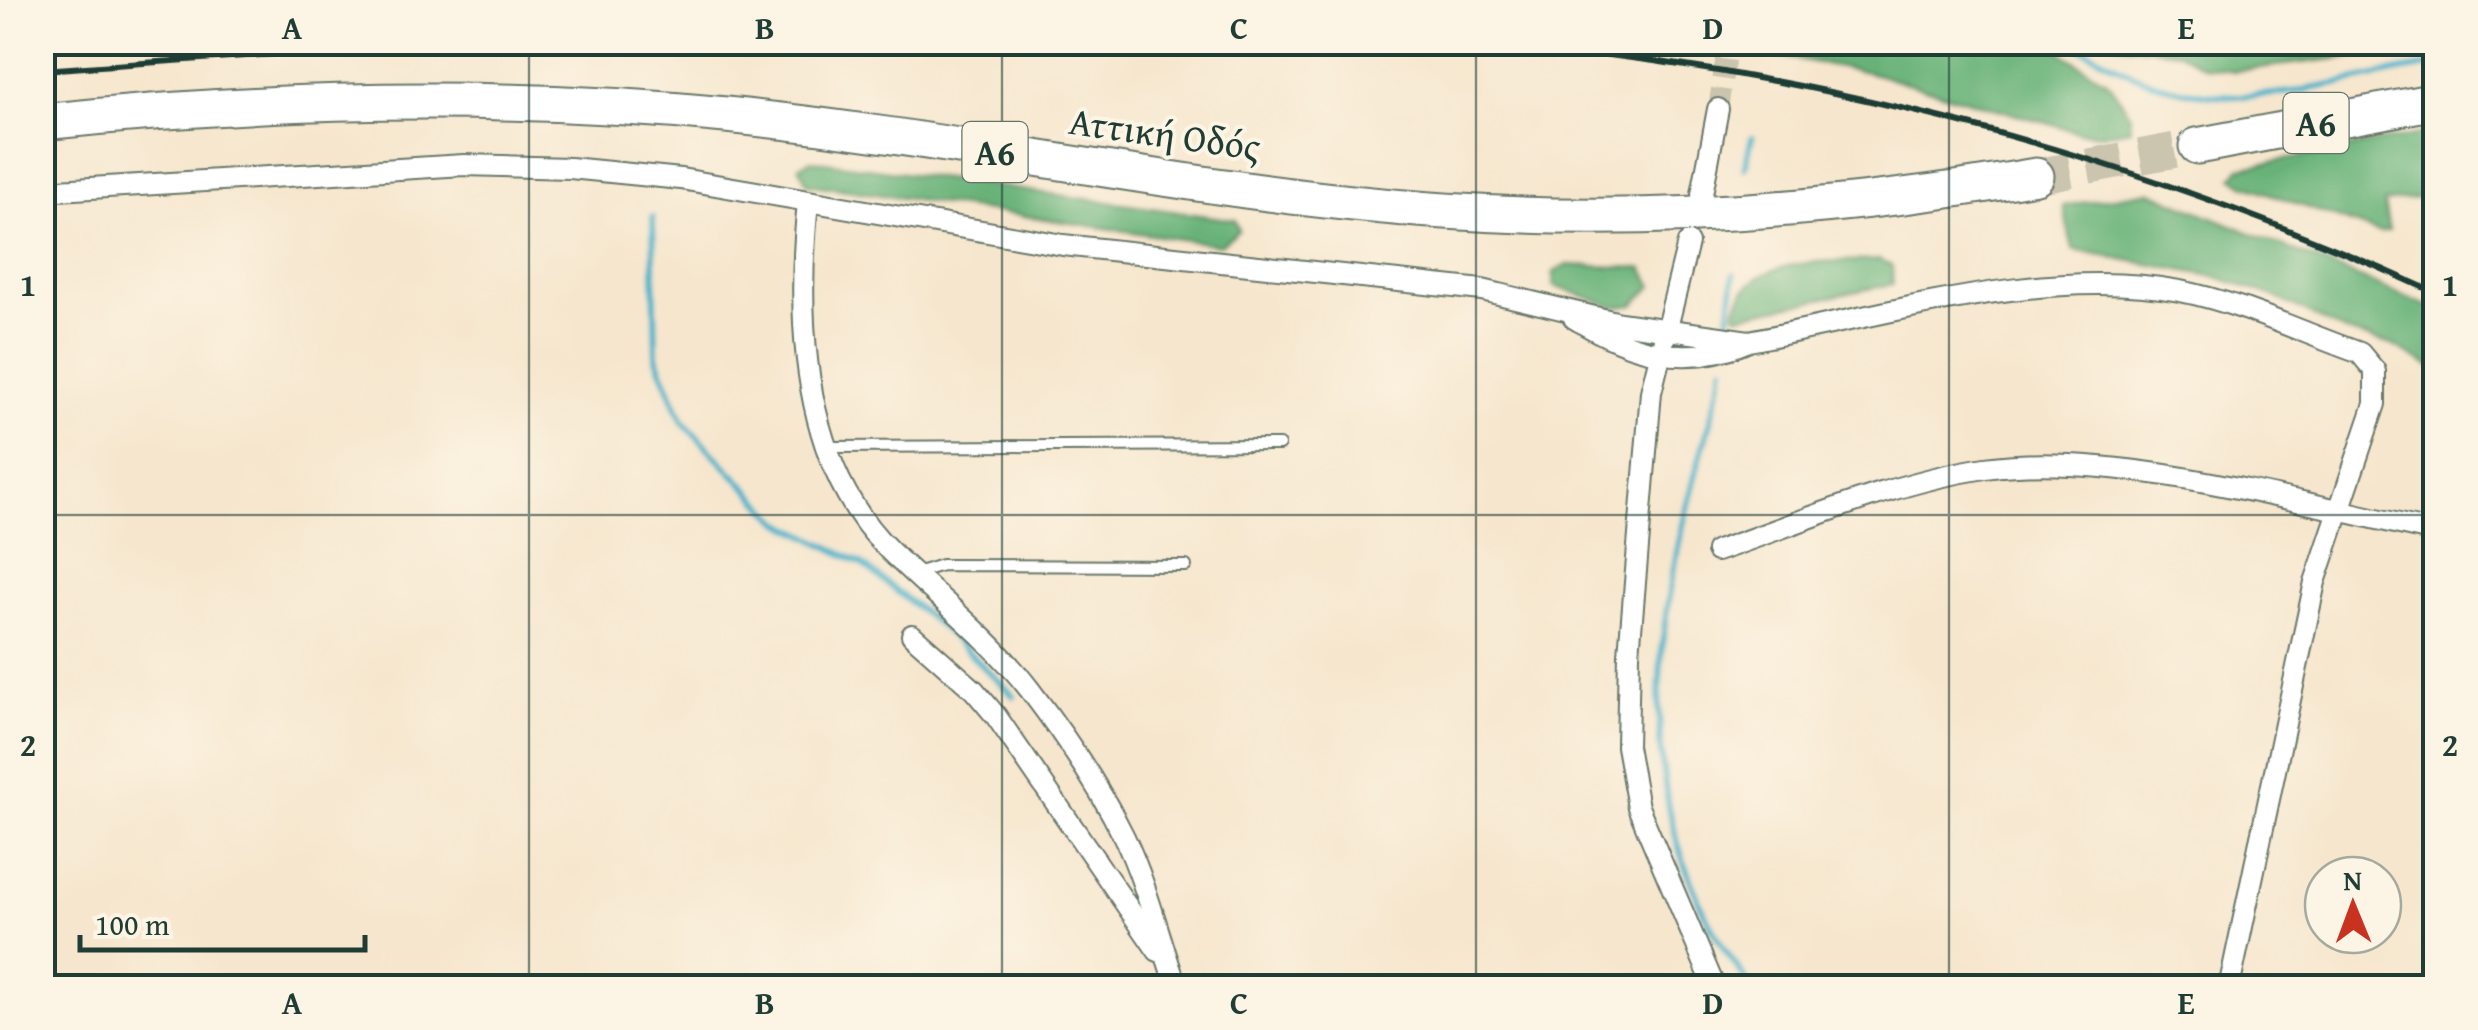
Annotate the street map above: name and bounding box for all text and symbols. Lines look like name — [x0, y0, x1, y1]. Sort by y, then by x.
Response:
text: A — [282, 4, 303, 51]
text: B — [755, 4, 775, 51]
text: C — [1230, 4, 1248, 51]
text: D — [1703, 4, 1723, 51]
text: E — [2177, 4, 2195, 51]
street label: Αττική Οδός — [1066, 92, 1264, 174]
road number: Α6 — [2284, 93, 2348, 153]
road number: Α6 — [962, 122, 1028, 182]
text: 1 — [20, 261, 36, 308]
text: 1 — [2442, 261, 2458, 308]
text: 2 — [20, 721, 36, 768]
text: 2 — [2442, 721, 2458, 768]
north arrow — [2303, 855, 2403, 955]
text: N — [2343, 859, 2363, 900]
scale bar — [80, 890, 365, 952]
text: 100 m — [95, 902, 170, 946]
text: A — [282, 979, 303, 1026]
text: B — [755, 979, 775, 1026]
text: C — [1230, 979, 1248, 1026]
text: D — [1703, 979, 1723, 1026]
text: E — [2177, 979, 2195, 1026]

